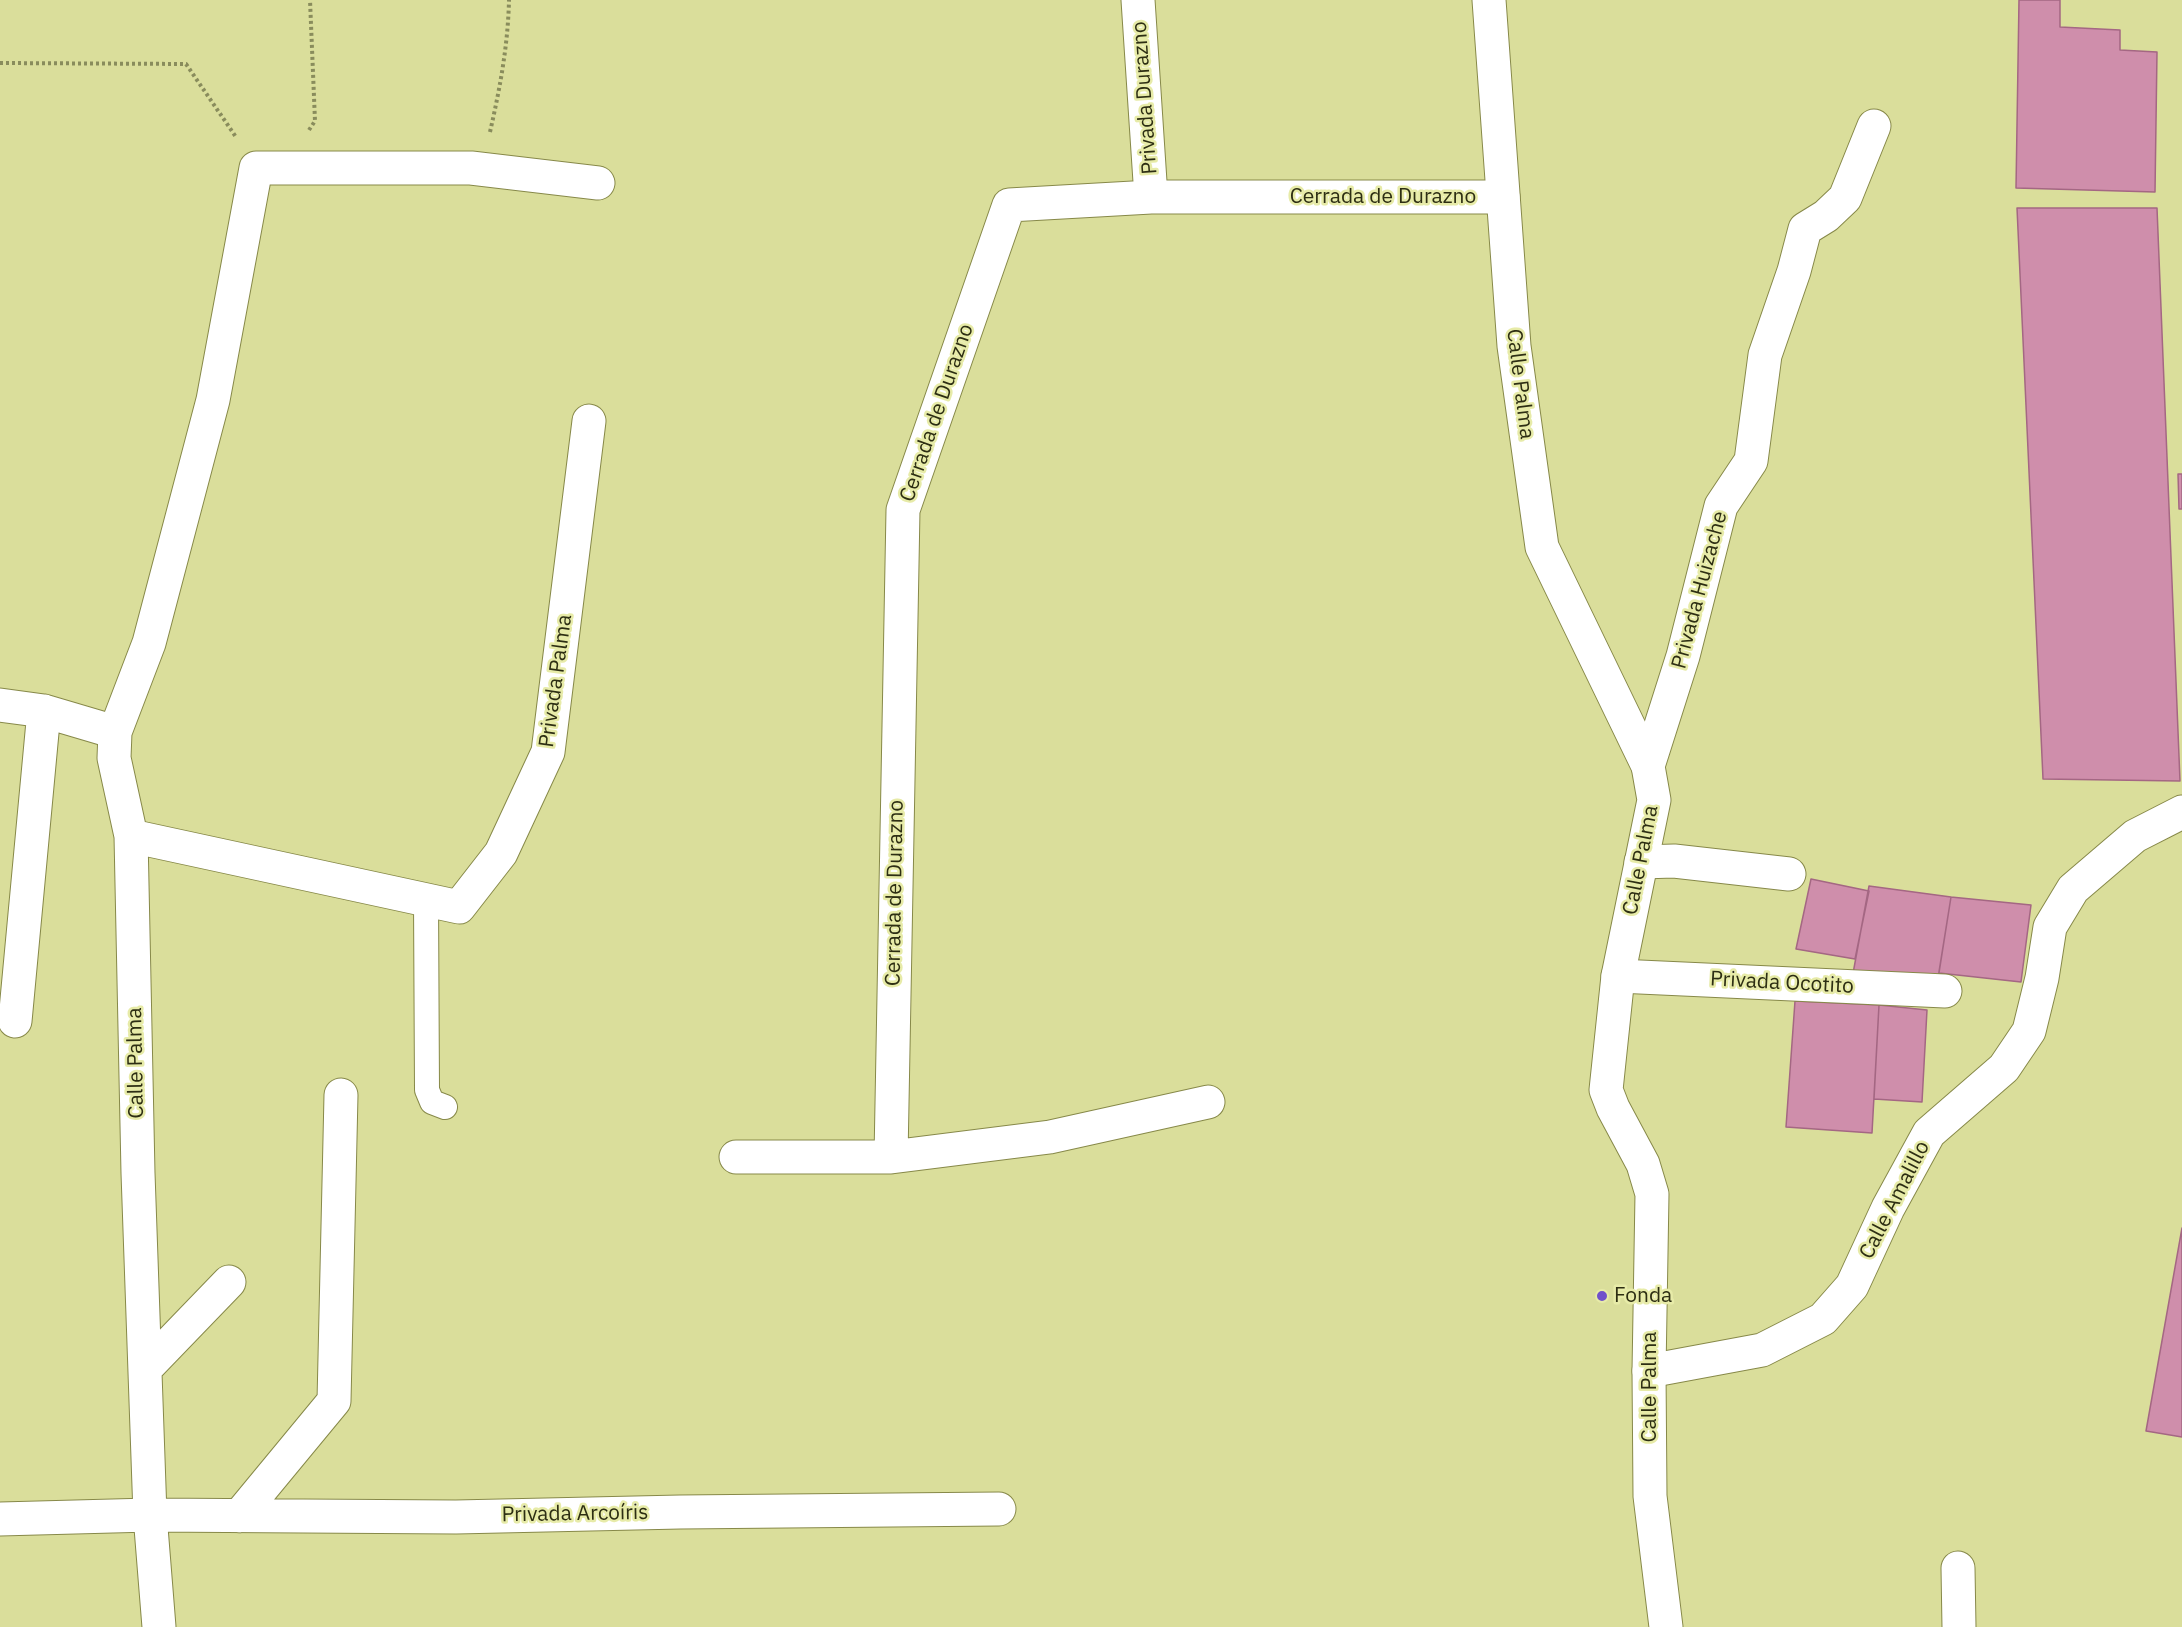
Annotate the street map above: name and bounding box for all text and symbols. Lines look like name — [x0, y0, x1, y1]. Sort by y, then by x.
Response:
street label: Privada Durazno — [1127, 21, 1163, 175]
street label: Cerrada de Durazno — [1290, 184, 1476, 210]
street label: Cerrada de Durazno — [895, 321, 979, 505]
street label: Calle Palma — [1501, 327, 1539, 441]
street label: Privada Huizache — [1667, 508, 1733, 672]
street label: Privada Palma — [534, 613, 578, 749]
street label: Cerrada de Durazno — [881, 800, 909, 986]
street label: Calle Palma — [1618, 803, 1664, 917]
street label: Privada Ocotito — [1709, 967, 1855, 999]
street label: Calle Palma — [122, 1007, 150, 1119]
street label: Calle Amalillo — [1854, 1137, 1936, 1263]
place label: Fonda — [1614, 1283, 1672, 1309]
marker: Fonda — [1595, 1289, 1609, 1303]
street label: Calle Palma — [1637, 1331, 1663, 1443]
street label: Privada Arcoíris — [501, 1500, 649, 1528]

